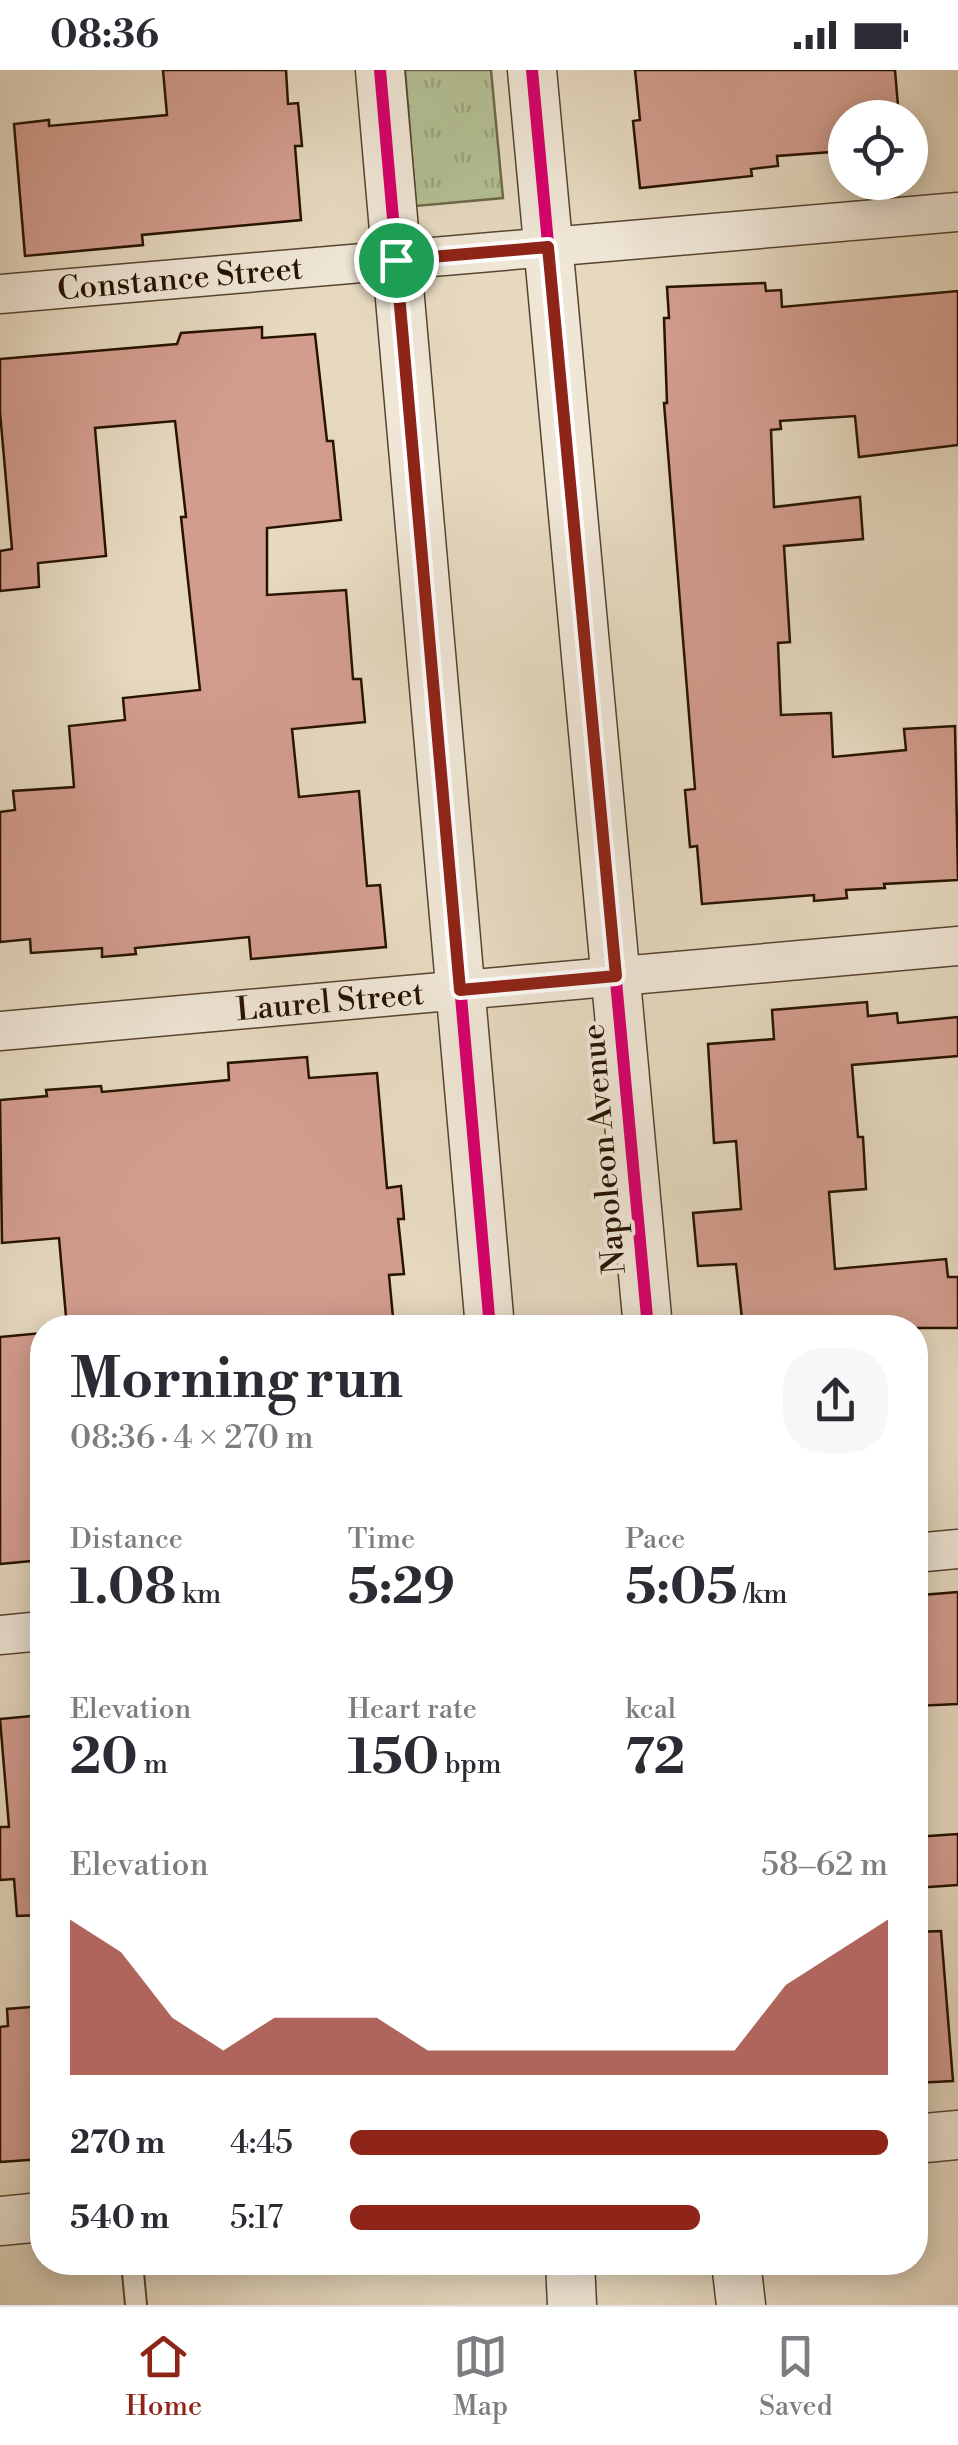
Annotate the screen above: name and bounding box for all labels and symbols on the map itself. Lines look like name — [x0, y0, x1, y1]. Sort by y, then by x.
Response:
pin — [354, 218, 439, 303]
street label: Constance Street — [56, 248, 304, 310]
street label: Laurel Street — [234, 974, 426, 1030]
street label: Napoleon Avenue — [573, 1022, 635, 1276]

